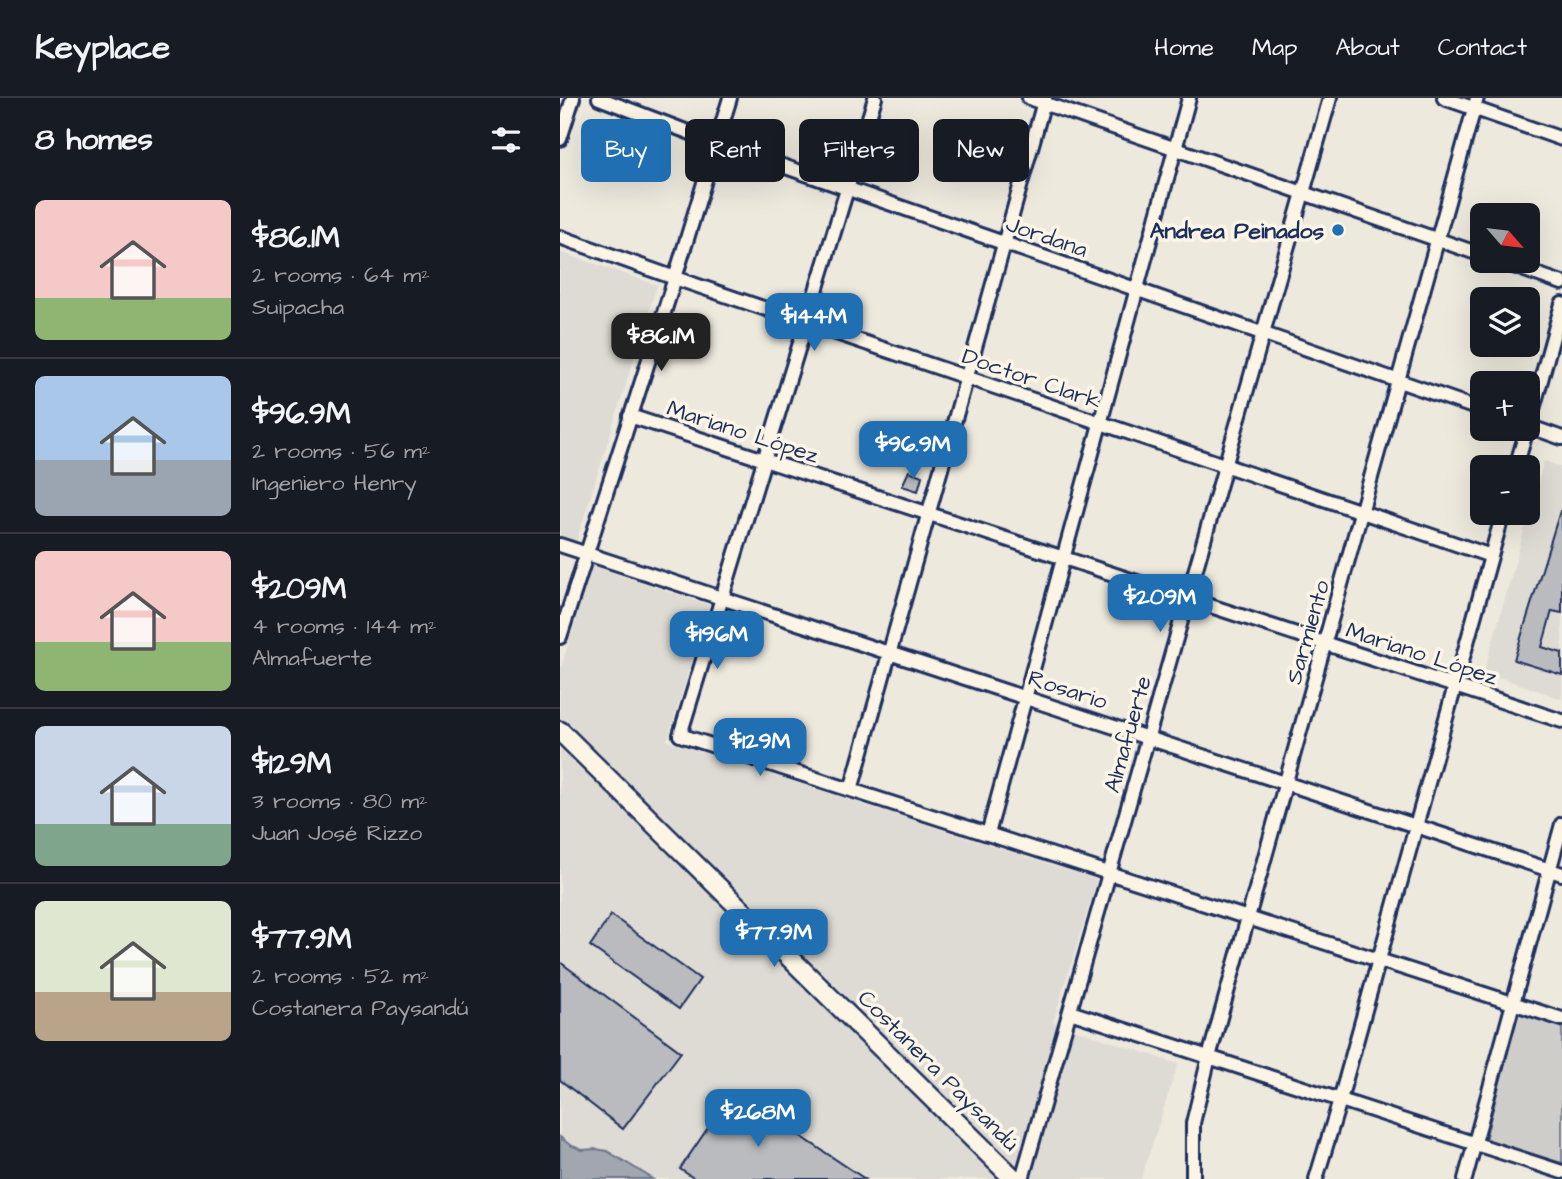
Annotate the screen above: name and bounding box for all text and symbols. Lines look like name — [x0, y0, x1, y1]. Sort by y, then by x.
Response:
text: Keyplace — [35, 25, 170, 71]
text: Home — [1154, 31, 1214, 65]
text: Map — [1252, 31, 1297, 65]
text: About — [1335, 31, 1400, 65]
text: Contact — [1438, 31, 1527, 65]
text: 8 homes — [35, 119, 153, 161]
chip: Buy — [581, 119, 671, 182]
chip: Rent — [685, 119, 785, 182]
chip: Filters — [799, 119, 919, 182]
chip: New — [933, 119, 1029, 182]
icon: filters — [487, 121, 525, 159]
north arrow — [1470, 203, 1540, 273]
map controls — [1470, 203, 1540, 525]
street label: Jordana — [1002, 208, 1092, 266]
place label: Andrea Peinados — [1150, 215, 1324, 247]
text: $86.1M — [252, 217, 340, 259]
marker: Andrea Peinados — [1330, 222, 1346, 238]
icon: home — [91, 228, 175, 312]
text: 2 rooms · 64 m² — [252, 259, 430, 291]
button: layers — [1470, 287, 1540, 357]
text: Suipacha — [252, 291, 344, 323]
pin: $144M — [765, 294, 863, 353]
text: $144M — [781, 300, 847, 332]
pin: $86.1M — [604, 314, 718, 373]
text: $86.1M — [627, 320, 695, 352]
street label: Doctor Clark — [958, 340, 1105, 418]
button: + — [1470, 371, 1540, 441]
street label: Mariano López — [663, 392, 823, 472]
text: $96.9M — [252, 393, 351, 435]
icon: home — [91, 404, 175, 488]
pin: $96.9M — [856, 422, 970, 481]
text: $96.9M — [875, 428, 951, 460]
text: 2 rooms · 56 m² — [252, 435, 430, 467]
button: − — [1470, 455, 1540, 525]
text: Ingeniero Henry — [252, 467, 417, 499]
text: $209M — [252, 568, 347, 610]
pin: $209M — [1111, 574, 1209, 634]
street label: Sarmiento — [1278, 577, 1338, 688]
icon: home — [91, 579, 175, 663]
text: $209M — [1124, 581, 1196, 613]
text: 4 rooms · 144 m² — [252, 610, 437, 642]
pin: $196M — [668, 612, 766, 671]
street label: Mariano López — [1342, 614, 1502, 694]
text: $196M — [686, 618, 748, 650]
text: Almafuerte — [252, 642, 372, 674]
street label: Rosario — [1024, 662, 1112, 718]
street label: Almafuerte — [1096, 672, 1160, 796]
pin: $129M — [711, 718, 809, 778]
text: $129M — [729, 725, 791, 757]
text: $129M — [252, 743, 332, 785]
icon: home — [91, 754, 175, 838]
text: 3 rooms · 80 m² — [252, 785, 428, 817]
text: Juan José Rizzo — [252, 817, 422, 849]
pin: $77.9M — [717, 910, 831, 969]
text: $77.9M — [736, 916, 812, 948]
text: $77.9M — [252, 918, 352, 960]
icon: home — [91, 929, 175, 1013]
text: 2 rooms · 52 m² — [252, 960, 429, 992]
street label: Costanera Paysandú — [850, 983, 1026, 1159]
text: Costanera Paysandú — [252, 992, 469, 1024]
pin: $268M — [709, 1090, 807, 1149]
text: $268M — [721, 1096, 795, 1128]

